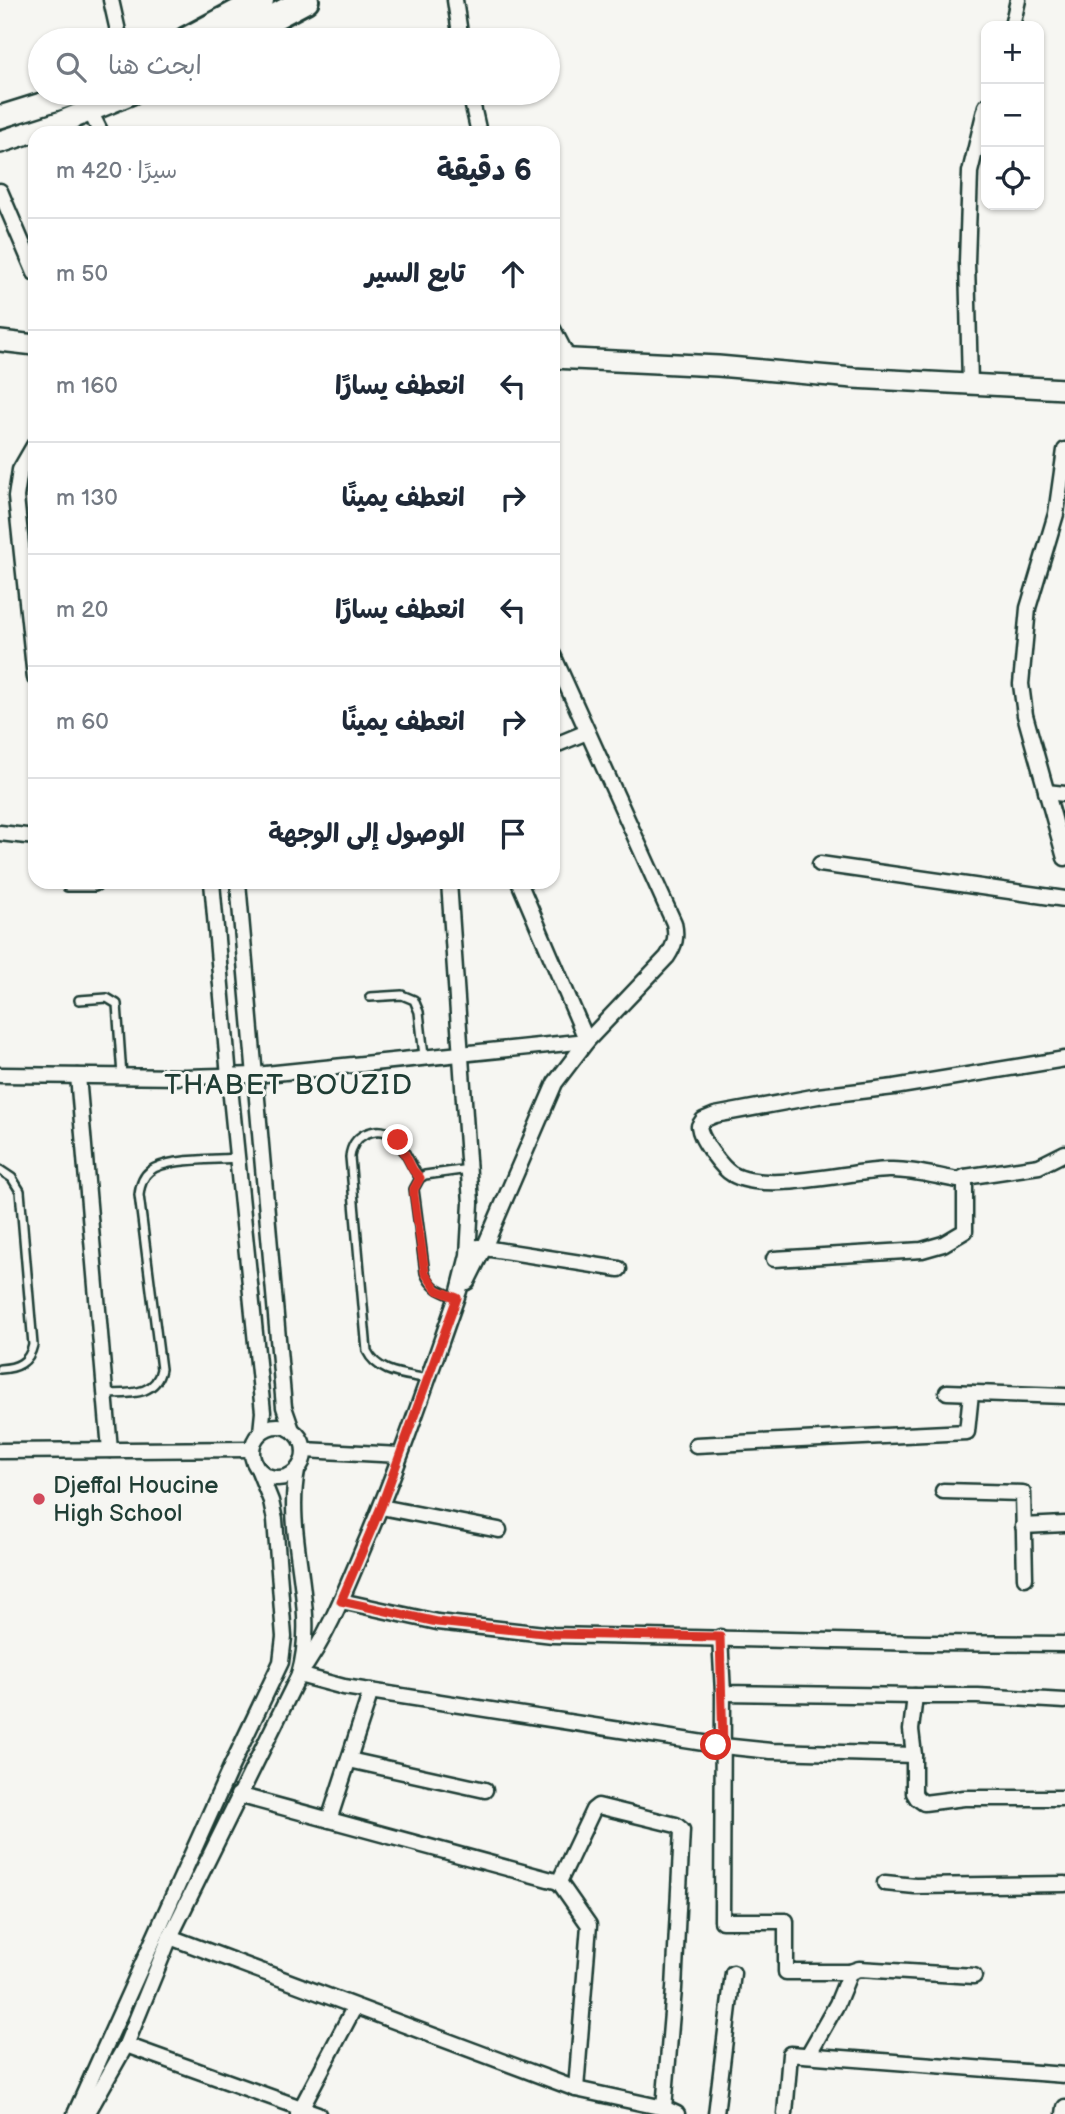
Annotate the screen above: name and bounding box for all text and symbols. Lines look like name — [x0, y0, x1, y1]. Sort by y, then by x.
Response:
map controls — [981, 21, 1044, 210]
button: + — [981, 21, 1044, 84]
search box — [28, 28, 560, 105]
icon: search — [52, 48, 90, 86]
text: ابحث هنا — [108, 51, 202, 82]
button: − — [981, 84, 1044, 147]
button: locate — [981, 147, 1044, 210]
text: 6 دقيقة — [437, 153, 532, 189]
text: سيرًا · 420 m — [56, 157, 177, 185]
icon: ahead — [494, 255, 532, 293]
text: تابع السير — [365, 259, 465, 290]
text: 50 m — [56, 260, 108, 288]
icon: left — [494, 367, 532, 405]
text: انعطف يسارًا — [335, 371, 465, 402]
text: 160 m — [56, 372, 118, 400]
icon: right — [494, 479, 532, 517]
text: انعطف يمينًا — [342, 483, 465, 514]
text: 130 m — [56, 484, 118, 512]
icon: left — [494, 591, 532, 629]
text: انعطف يسارًا — [335, 595, 465, 626]
text: 20 m — [56, 596, 108, 624]
icon: right — [494, 703, 532, 741]
text: انعطف يمينًا — [342, 707, 465, 738]
text: 60 m — [56, 708, 109, 736]
icon: arrive — [494, 815, 532, 853]
text: الوصول إلى الوجهة — [268, 819, 465, 850]
district label: THABET BOUZID — [164, 1069, 414, 1102]
route end — [382, 1124, 413, 1155]
place label: Djeffal Houcine High School — [53, 1471, 218, 1528]
marker: Djeffal Houcine High School — [31, 1491, 47, 1507]
route start — [700, 1729, 731, 1760]

